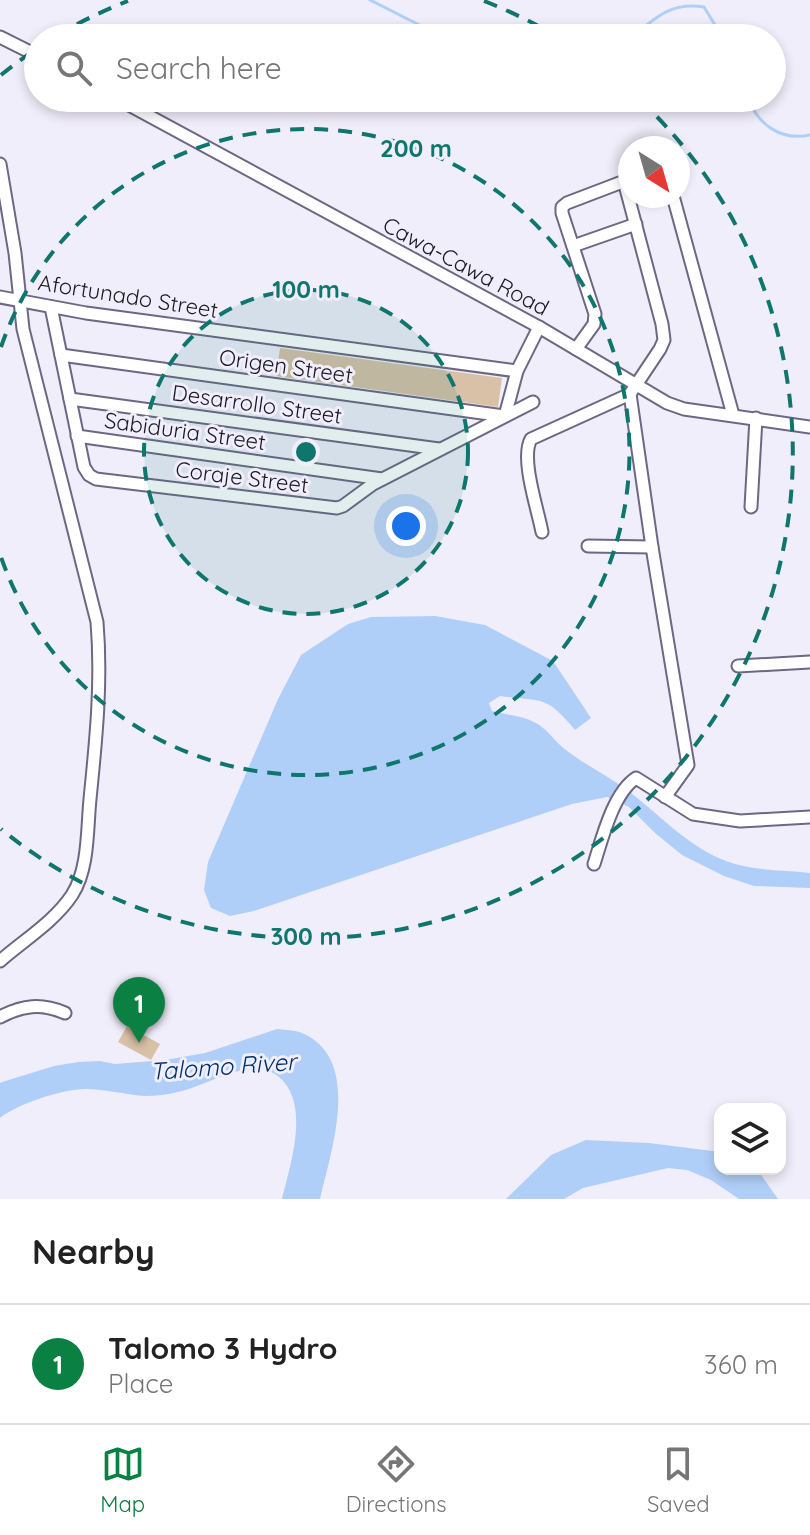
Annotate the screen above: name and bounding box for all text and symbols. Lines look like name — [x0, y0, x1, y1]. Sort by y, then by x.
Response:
search box — [24, 24, 786, 112]
icon: search — [52, 46, 96, 90]
text: Search here — [116, 49, 282, 87]
text: 200 m — [380, 133, 452, 163]
north arrow — [618, 136, 690, 208]
street label: Cawa-Cawa Road — [378, 210, 554, 322]
street label: Afortunado Street — [36, 268, 220, 324]
text: 100 m — [272, 274, 340, 304]
street label: Origen Street — [217, 343, 355, 389]
street label: Desarrollo Street — [170, 378, 344, 430]
street label: Sabiduria Street — [103, 406, 267, 456]
centre of rings — [292, 438, 320, 466]
street label: Coraje Street — [174, 455, 310, 499]
your location — [386, 506, 426, 546]
text: 300 m — [270, 921, 342, 951]
pin: 1 — [113, 977, 165, 1043]
water label: Talomo River — [149, 1046, 300, 1086]
map controls — [714, 1103, 786, 1175]
button: layers — [714, 1103, 786, 1175]
text: Nearby — [32, 1230, 155, 1273]
text: Talomo 3 Hydro — [108, 1329, 337, 1367]
text: 1 — [53, 1348, 63, 1381]
text: 360 m — [704, 1348, 778, 1381]
text: Place — [108, 1367, 173, 1400]
tab: Map — [100, 1442, 145, 1518]
tab: Directions — [346, 1442, 446, 1518]
tab: Saved — [647, 1442, 710, 1518]

